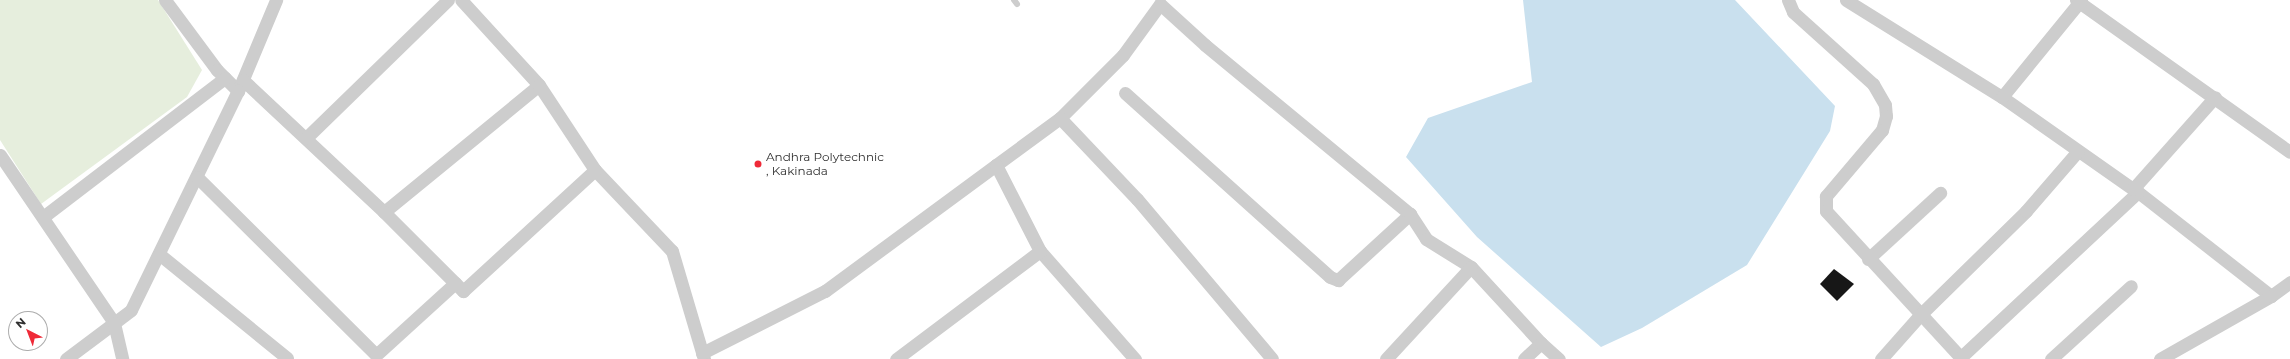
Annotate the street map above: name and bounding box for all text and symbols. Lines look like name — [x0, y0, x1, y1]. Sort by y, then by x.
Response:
place label: Andhra Polytechnic , Kakinada — [766, 150, 884, 178]
marker: Andhra Polytechnic , Kakinada — [753, 159, 763, 169]
north arrow — [8, 311, 48, 351]
text: N — [13, 315, 29, 331]

